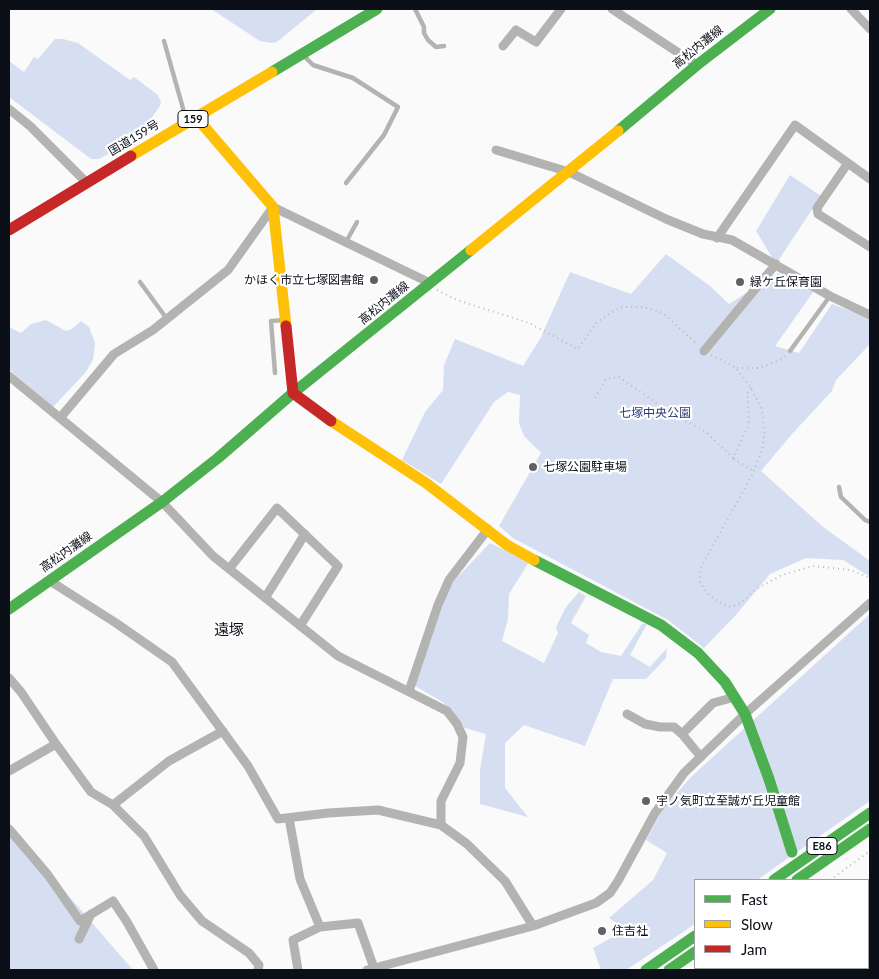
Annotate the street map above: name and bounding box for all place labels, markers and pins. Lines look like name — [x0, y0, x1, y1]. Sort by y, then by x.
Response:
place label: かほく市立七塚図書館 — [244, 273, 364, 287]
marker: かほく市立七塚図書館 — [368, 274, 380, 286]
place label: 緑ケ丘保育園 — [750, 275, 822, 289]
marker: 緑ケ丘保育園 — [734, 276, 746, 288]
place label: 七塚公園駐車場 — [543, 460, 627, 474]
marker: 七塚公園駐車場 — [527, 461, 539, 473]
place label: 宇ノ気町立至誠が丘児童館 — [656, 794, 800, 808]
marker: 宇ノ気町立至誠が丘児童館 — [640, 795, 652, 807]
place label: 住吉社 — [612, 924, 648, 938]
marker: 住吉社 — [596, 925, 608, 937]

